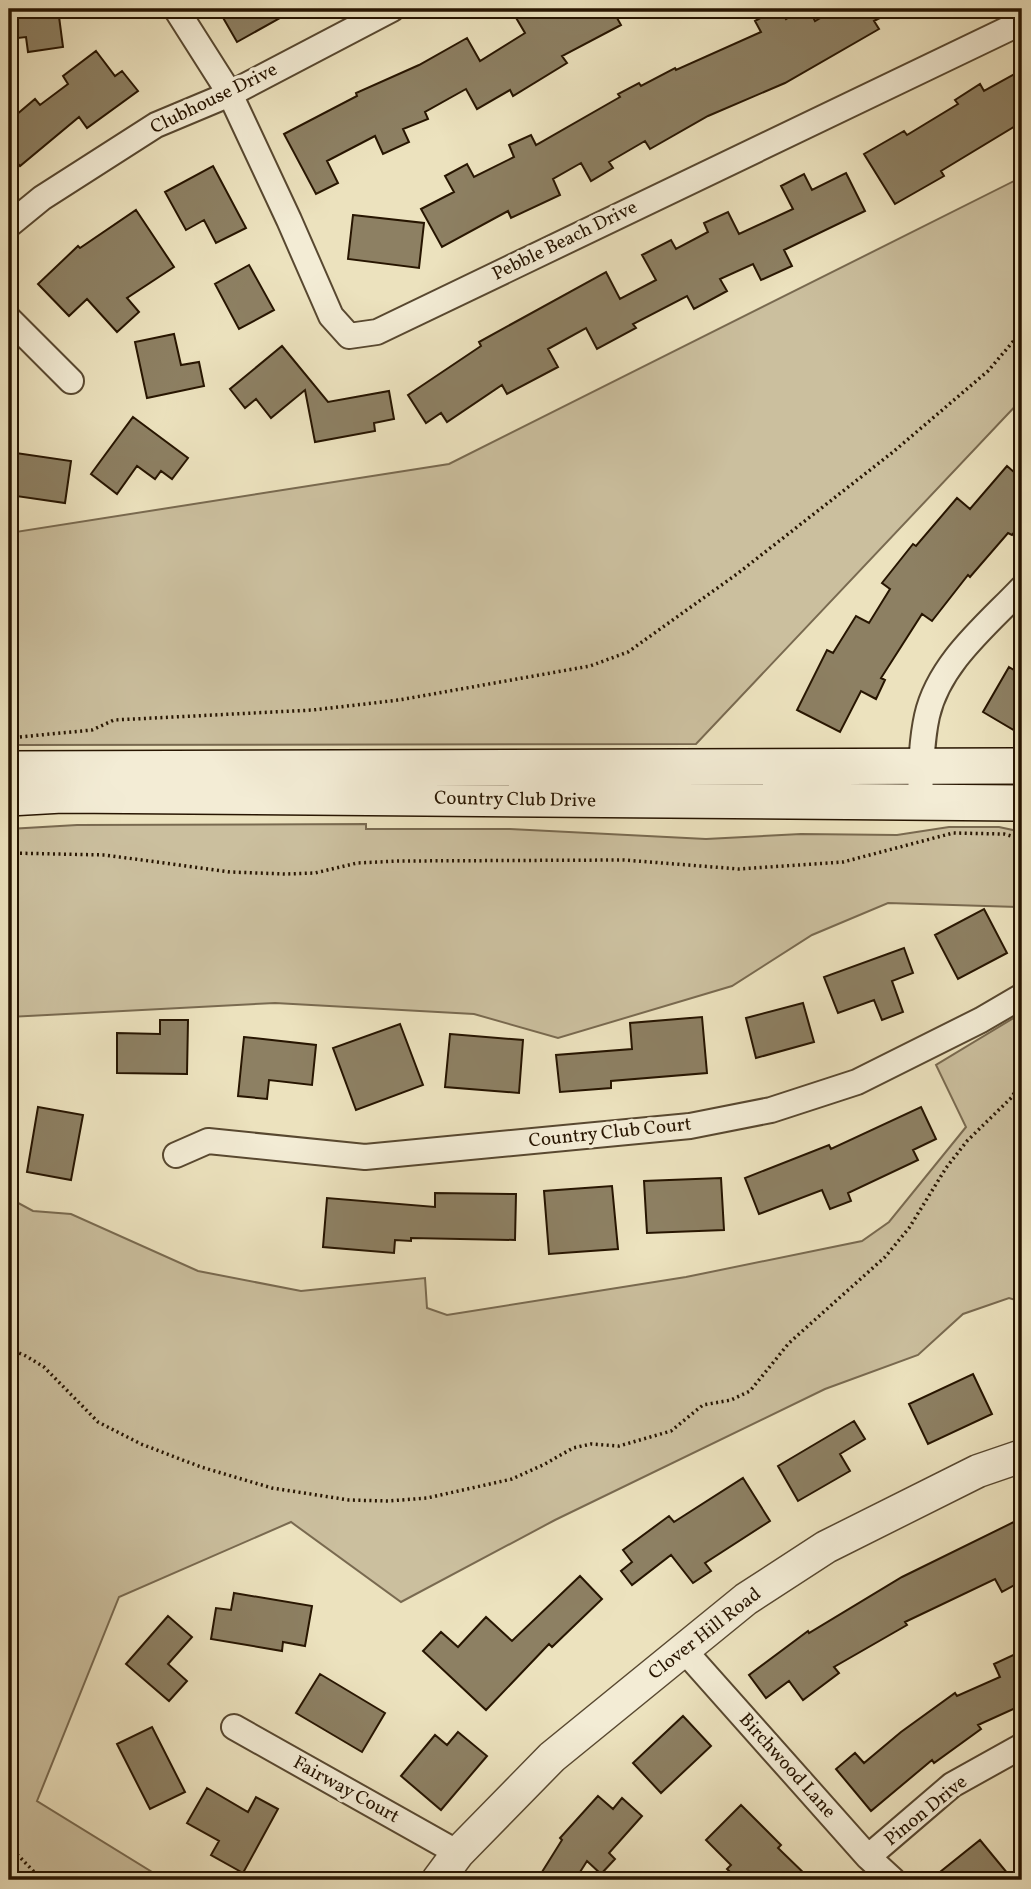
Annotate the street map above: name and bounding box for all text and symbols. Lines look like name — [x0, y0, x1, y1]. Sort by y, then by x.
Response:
street label: Clubhouse Drive — [146, 57, 282, 141]
street label: Pebble Beach Drive — [488, 195, 642, 287]
street label: Country Club Drive — [434, 786, 596, 814]
street label: Country Club Court — [527, 1111, 693, 1154]
street label: Clover Hill Road — [643, 1582, 767, 1686]
street label: Birchwood Lane — [733, 1708, 841, 1824]
street label: Fairway Court — [288, 1750, 404, 1830]
street label: Pinon Drive — [879, 1770, 973, 1852]

